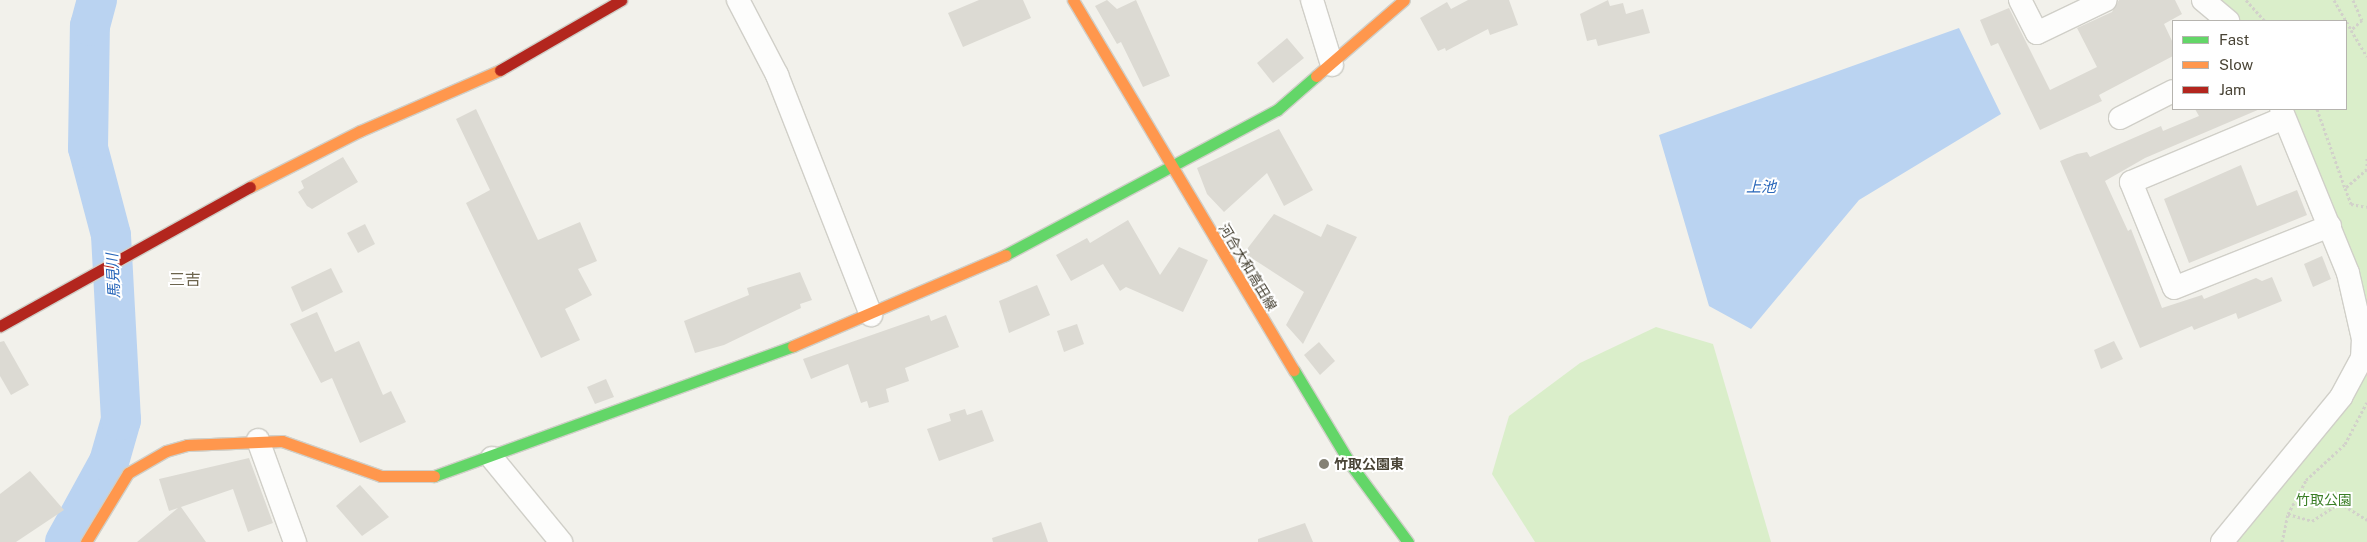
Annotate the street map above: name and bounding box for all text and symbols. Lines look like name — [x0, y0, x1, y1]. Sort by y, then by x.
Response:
legend — [2172, 20, 2347, 110]
text: Fast — [2219, 31, 2249, 48]
text: Slow — [2219, 56, 2253, 73]
text: Jam — [2219, 81, 2246, 98]
water label: 上池 — [1746, 178, 1776, 196]
street label: 河合大和高田線 — [1216, 221, 1280, 313]
water label: 馬見川 — [103, 253, 123, 299]
district label: 三吉 — [169, 270, 201, 290]
place label: 竹取公園東 — [1334, 456, 1404, 472]
marker: 竹取公園東 — [1318, 458, 1330, 470]
park label: 竹取公園 — [2296, 492, 2352, 508]

